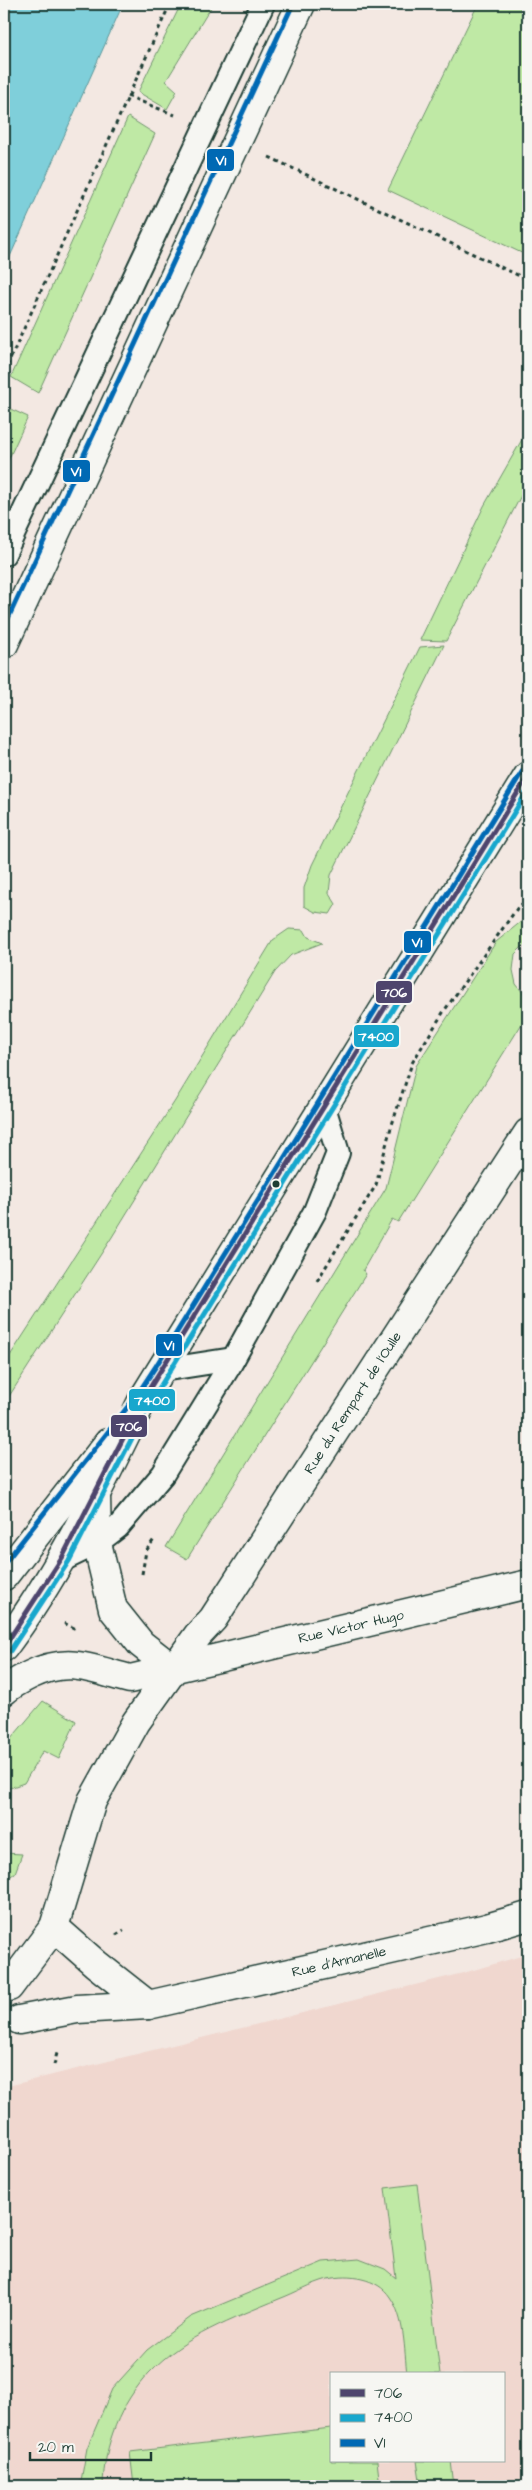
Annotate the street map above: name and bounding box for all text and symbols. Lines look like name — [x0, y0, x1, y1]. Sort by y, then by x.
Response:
line badge: V1 — [206, 148, 235, 172]
text: V1 — [215, 151, 226, 171]
line badge: V1 — [62, 459, 91, 483]
text: V1 — [70, 462, 81, 482]
line badge: V1 — [403, 930, 432, 954]
text: V1 — [411, 933, 422, 953]
line badge: 706 — [375, 980, 413, 1004]
text: 706 — [380, 983, 407, 1003]
line badge: 7400 — [353, 1024, 400, 1048]
text: 7400 — [357, 1027, 394, 1047]
unlabelled marker — [271, 1179, 281, 1189]
street label: Rue du Rempart de l'Oulle — [299, 1328, 407, 1478]
line badge: V1 — [155, 1333, 183, 1357]
text: V1 — [163, 1336, 174, 1356]
line badge: 7400 — [128, 1388, 176, 1412]
text: 7400 — [133, 1391, 170, 1411]
line badge: 706 — [110, 1414, 148, 1438]
text: 706 — [115, 1417, 142, 1437]
street label: Rue Victor Hugo — [296, 1605, 406, 1649]
street label: Rue d'Annanelle — [290, 1941, 389, 1983]
legend — [330, 2372, 504, 2462]
text: 706 — [374, 2383, 403, 2404]
text: 7400 — [374, 2407, 413, 2428]
scale bar — [30, 2430, 151, 2462]
text: V1 — [374, 2433, 385, 2454]
text: 20 m — [38, 2437, 74, 2458]

